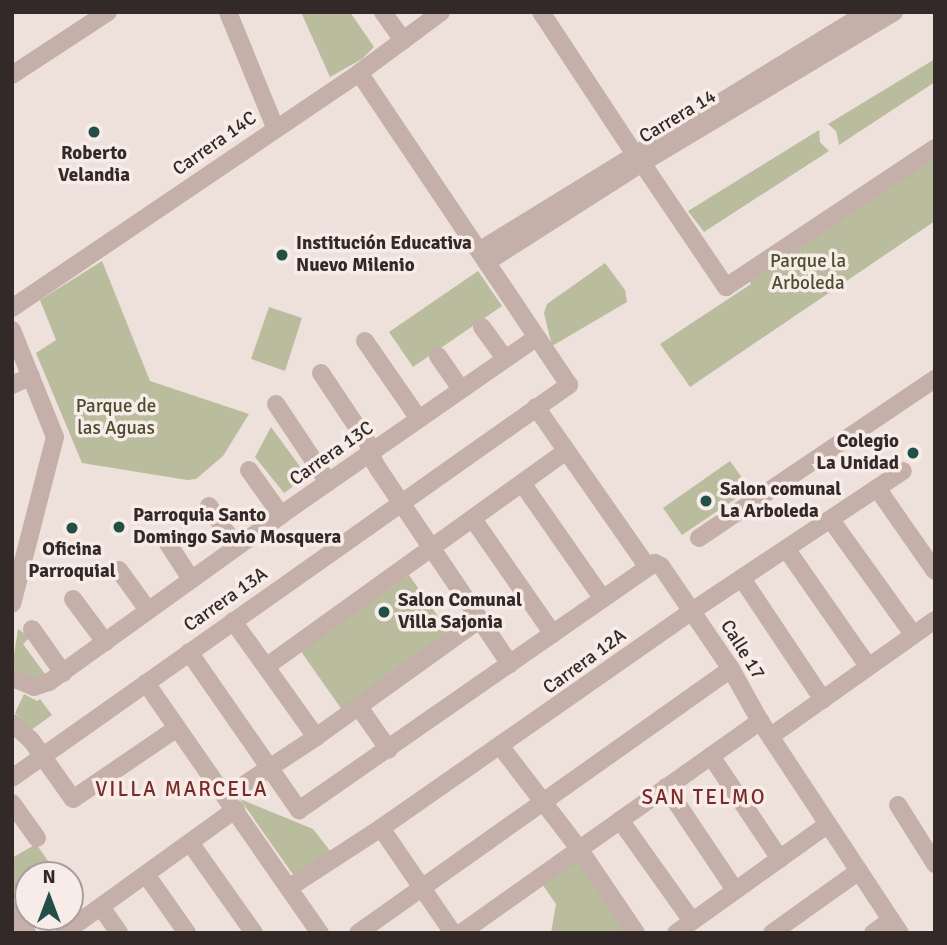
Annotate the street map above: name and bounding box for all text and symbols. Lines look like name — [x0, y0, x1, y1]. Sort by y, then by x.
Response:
street label: Carrera 14 — [636, 85, 720, 149]
street label: Carrera 14C — [169, 107, 261, 181]
marker: Roberto Velandia — [86, 124, 102, 140]
place label: Roberto Velandia — [58, 143, 130, 187]
place label: Institución Educativa Nuevo Milenio — [296, 233, 472, 277]
marker: Institución Educativa Nuevo Milenio — [274, 247, 290, 263]
park label: Parque la Arboleda — [770, 251, 846, 295]
park label: Parque de las Aguas — [76, 396, 156, 440]
street label: Carrera 13C — [286, 417, 378, 491]
place label: Colegio La Unidad — [816, 431, 899, 475]
marker: Colegio La Unidad — [905, 445, 921, 461]
place label: Salon comunal La Arboleda — [720, 479, 841, 523]
marker: Salon comunal La Arboleda — [698, 493, 714, 509]
place label: Parroquia Santo Domingo Savio Mosquera — [133, 505, 341, 549]
marker: Parroquia Santo Domingo Savio Mosquera — [111, 519, 127, 535]
marker: Oficina Parroquial — [64, 520, 80, 536]
place label: Oficina Parroquial — [28, 539, 116, 583]
street label: Carrera 13A — [180, 563, 272, 637]
place label: Salon Comunal Villa Sajonia — [398, 590, 522, 634]
marker: Salon Comunal Villa Sajonia — [376, 604, 392, 620]
street label: Calle 17 — [715, 616, 769, 684]
street label: Carrera 12A — [539, 624, 631, 700]
district label: VILLA MARCELA — [97, 776, 267, 802]
district label: SAN TELMO — [643, 784, 765, 810]
north arrow — [14, 861, 84, 931]
text: N — [42, 865, 56, 889]

